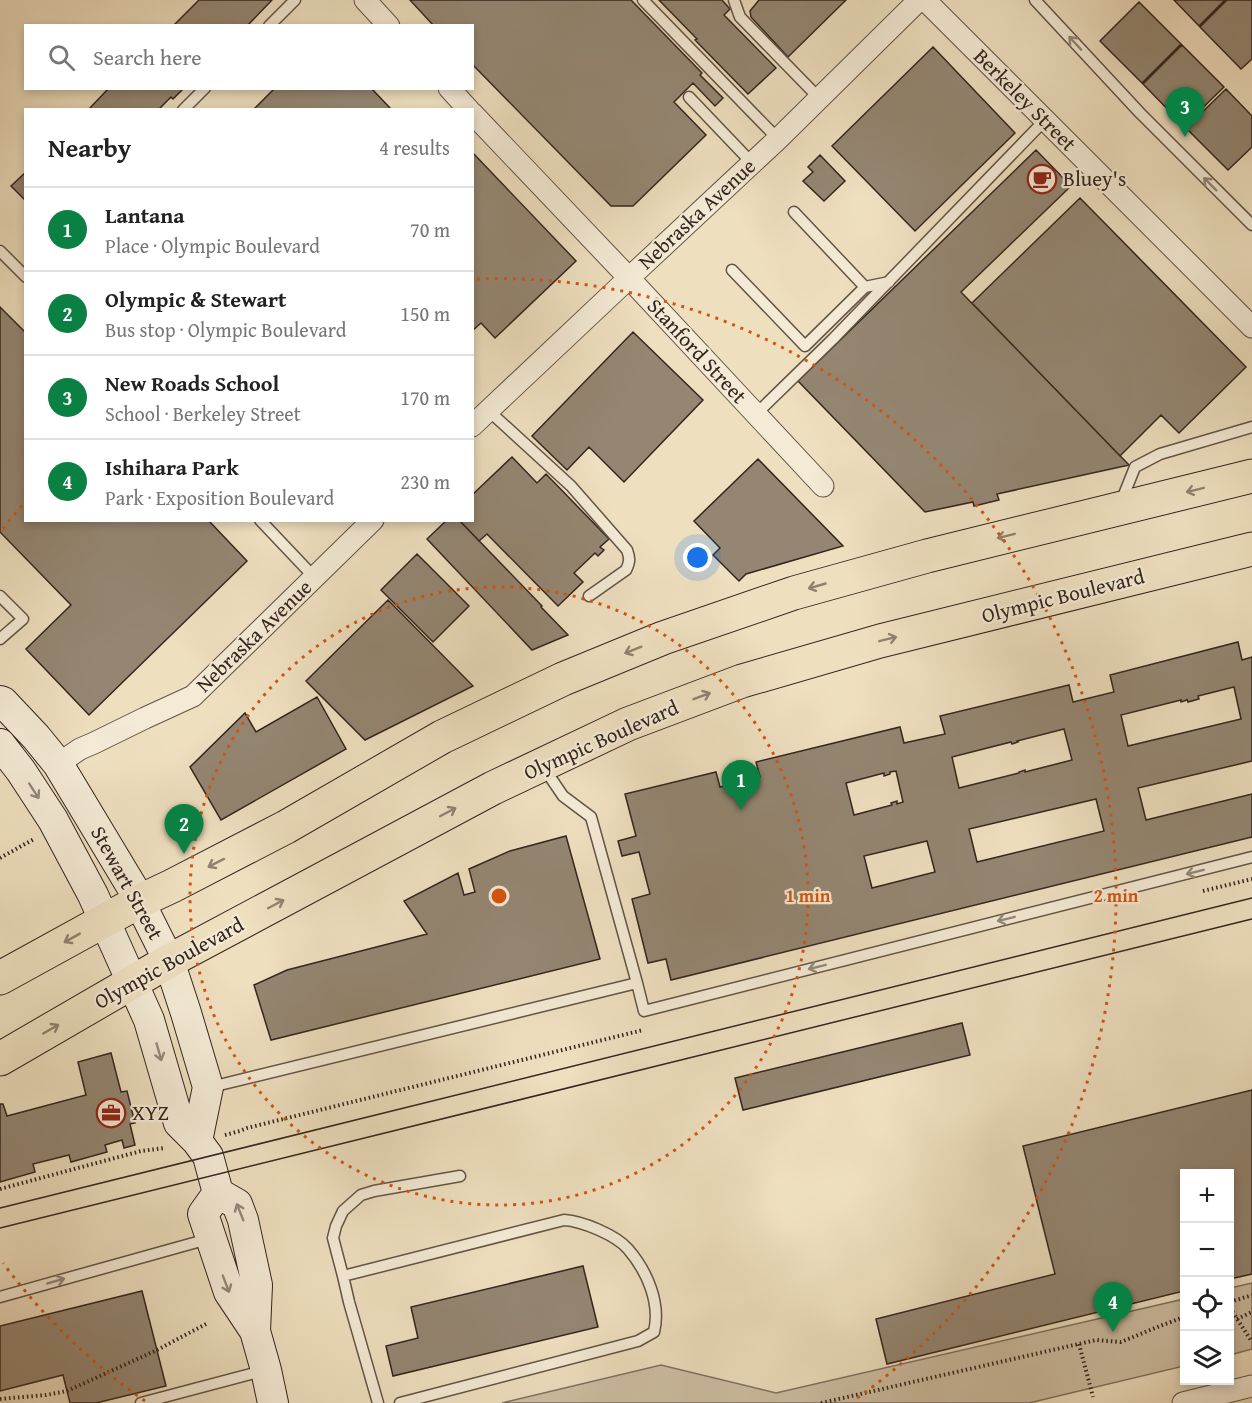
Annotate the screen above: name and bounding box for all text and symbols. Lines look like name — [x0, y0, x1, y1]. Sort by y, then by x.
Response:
search box — [24, 24, 474, 90]
one-way arrow — [1068, 36, 1082, 51]
icon: search — [45, 41, 78, 74]
text: Search here — [93, 41, 202, 73]
street label: Berkeley Street — [967, 41, 1084, 159]
pin: 3 — [1166, 88, 1204, 137]
text: Nearby — [48, 128, 131, 167]
text: 4 results — [379, 133, 450, 162]
street label: Nebraska Avenue — [631, 151, 763, 276]
cafe icon: Bluey's — [1026, 163, 1058, 195]
place label: Bluey's — [1063, 163, 1126, 194]
one-way arrow — [1203, 176, 1218, 191]
text: Lantana — [105, 199, 185, 231]
text: 1 — [62, 215, 73, 244]
text: 70 m — [410, 215, 450, 244]
text: Place · Olympic Boulevard — [105, 231, 320, 260]
text: Olympic & Stewart — [105, 283, 286, 315]
street label: Stanford Street — [640, 291, 755, 411]
text: 2 — [62, 299, 73, 328]
text: 150 m — [400, 299, 450, 328]
text: Bus stop · Olympic Boulevard — [105, 315, 346, 344]
text: New Roads School — [105, 367, 279, 399]
text: 3 — [62, 383, 73, 412]
text: 170 m — [400, 383, 450, 412]
text: School · Berkeley Street — [105, 399, 301, 428]
text: Ishihara Park — [105, 451, 239, 483]
text: 4 — [62, 467, 73, 496]
text: 230 m — [400, 467, 450, 496]
text: Park · Exposition Boulevard — [105, 483, 334, 512]
one-way arrow — [1186, 484, 1205, 496]
one-way arrow — [997, 531, 1016, 543]
your location — [683, 543, 712, 572]
street label: Olympic Boulevard — [978, 560, 1148, 631]
street label: Nebraska Avenue — [189, 572, 319, 699]
one-way arrow — [808, 581, 827, 593]
one-way arrow — [878, 632, 897, 644]
one-way arrow — [625, 645, 643, 656]
one-way arrow — [692, 690, 711, 701]
street label: Olympic Boulevard — [518, 691, 684, 788]
pin: 1 — [722, 760, 760, 810]
one-way arrow — [28, 783, 40, 799]
pin: 2 — [164, 804, 204, 854]
one-way arrow — [439, 806, 457, 817]
street label: Stewart Street — [83, 820, 172, 946]
one-way arrow — [207, 858, 225, 869]
one-way arrow — [1186, 866, 1205, 878]
text: 1 min — [786, 882, 831, 909]
text: 2 min — [1094, 882, 1139, 909]
centre of rings — [489, 886, 509, 906]
one-way arrow — [267, 898, 285, 909]
street label: Olympic Boulevard — [88, 908, 250, 1017]
one-way arrow — [997, 914, 1016, 926]
one-way arrow — [64, 933, 81, 945]
one-way arrow — [808, 962, 827, 974]
one-way arrow — [42, 1023, 59, 1035]
one-way arrow — [153, 1042, 165, 1061]
office icon: XYZ — [95, 1097, 127, 1129]
place label: XYZ — [132, 1097, 169, 1128]
map controls — [1180, 1169, 1234, 1385]
button: + — [1180, 1169, 1234, 1223]
one-way arrow — [233, 1204, 244, 1222]
button: − — [1180, 1223, 1234, 1277]
one-way arrow — [46, 1274, 65, 1286]
one-way arrow — [222, 1275, 233, 1293]
button: locate — [1180, 1277, 1234, 1331]
pin: 4 — [1094, 1282, 1132, 1332]
button: layers — [1180, 1331, 1234, 1385]

